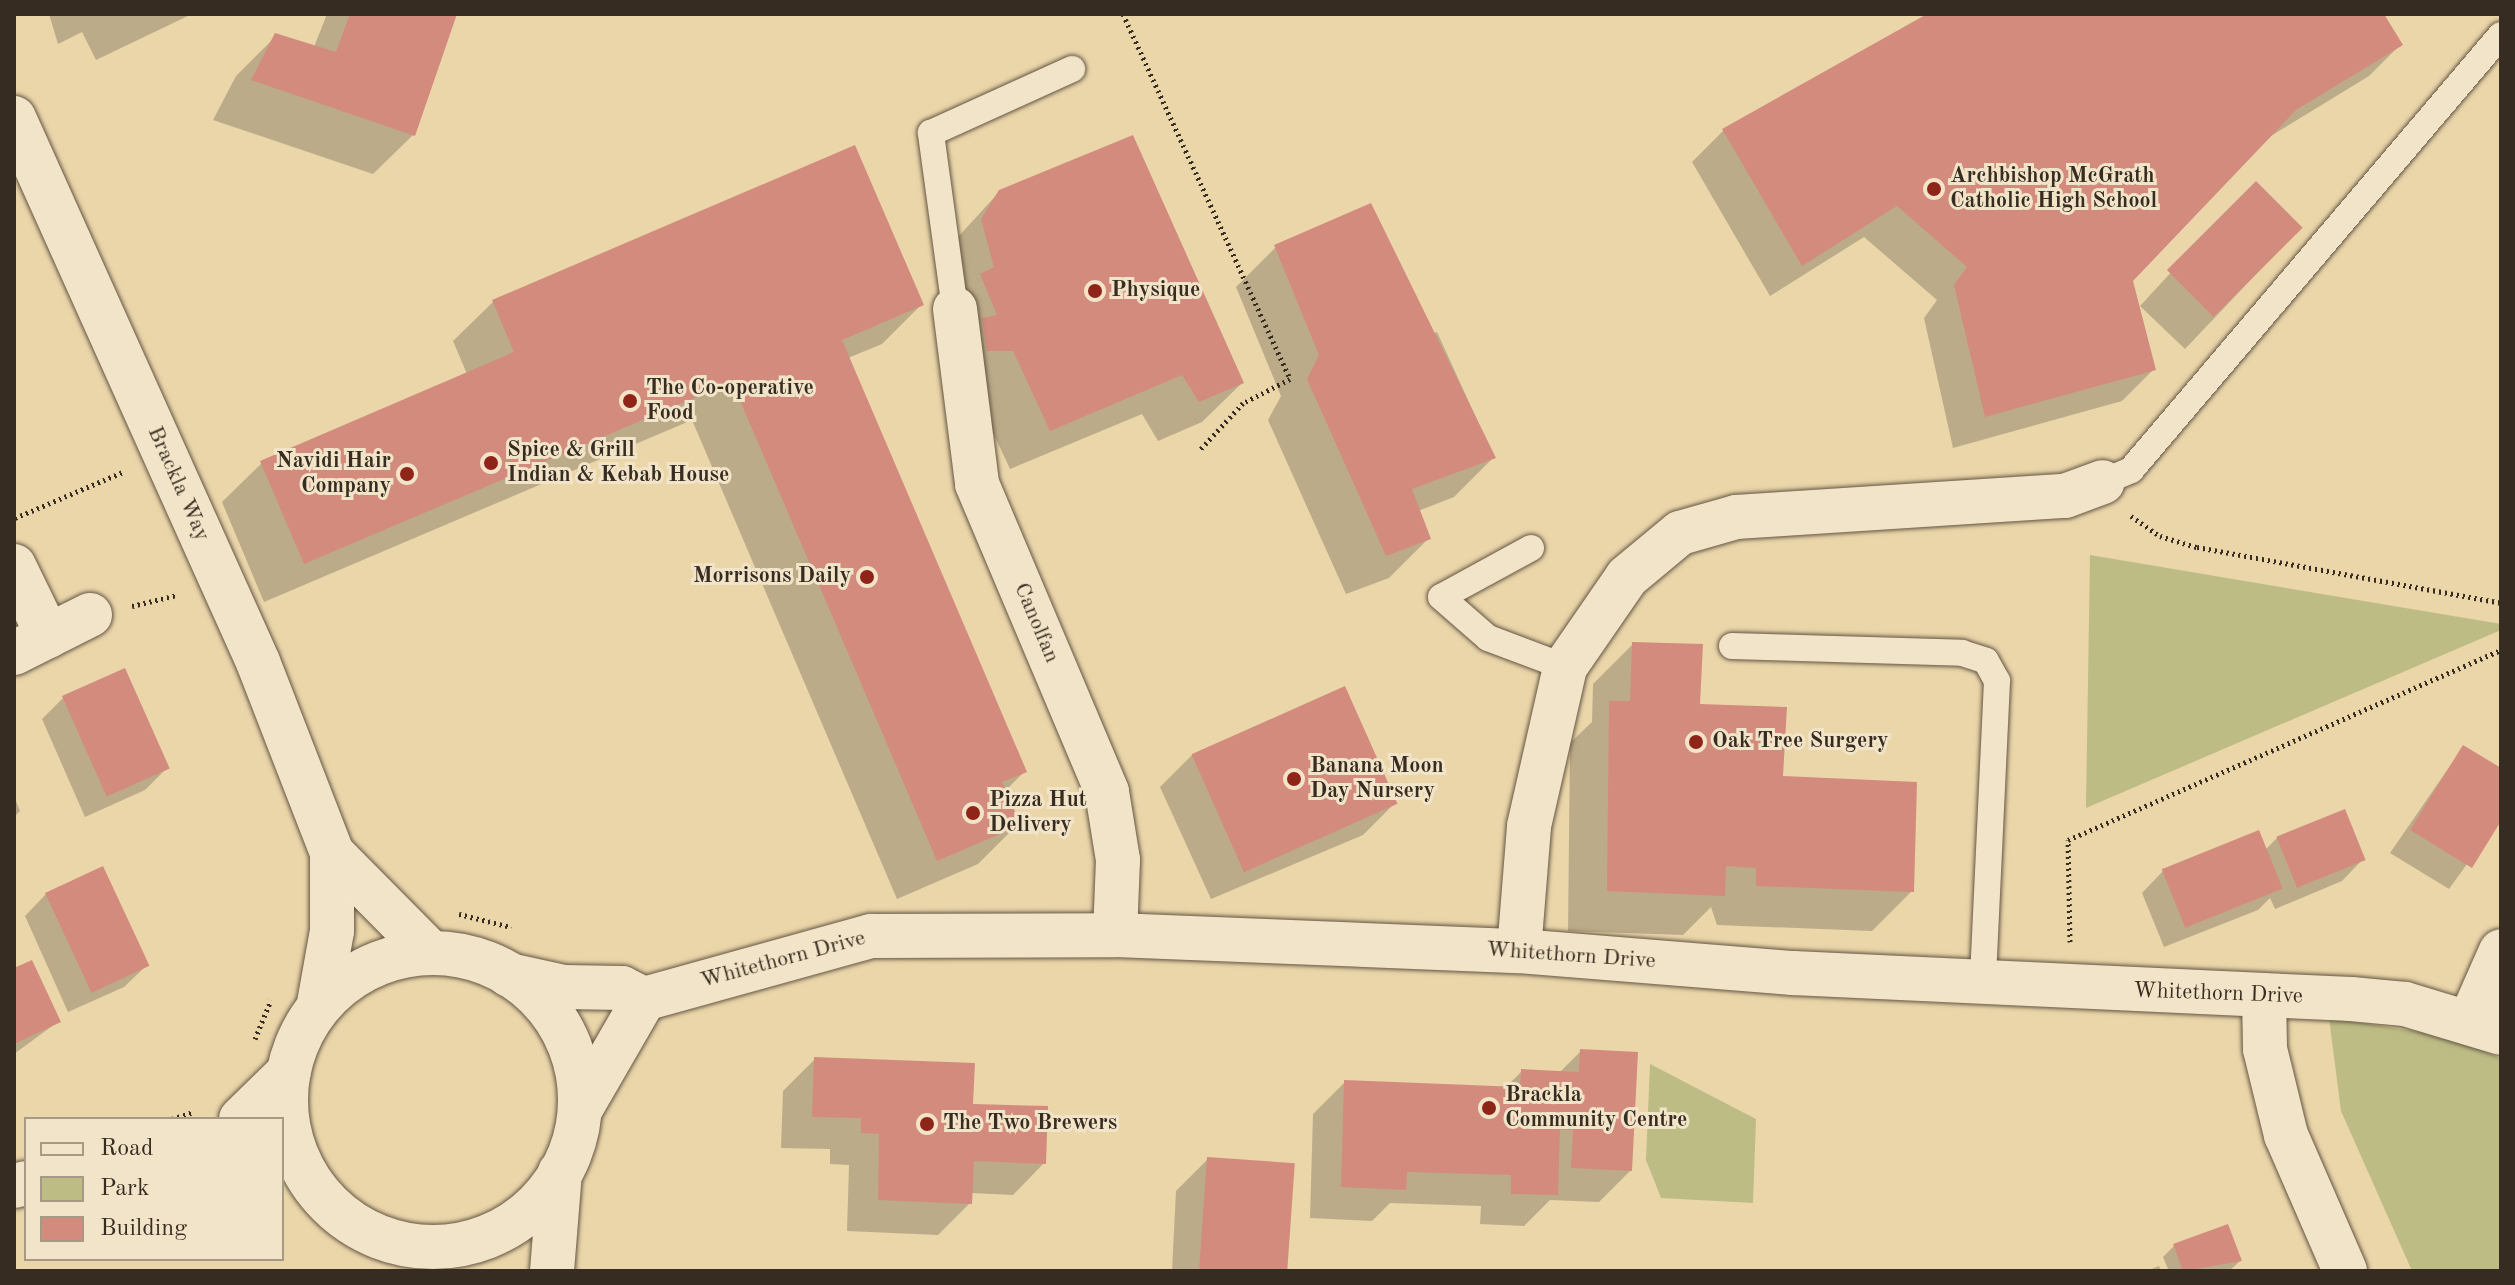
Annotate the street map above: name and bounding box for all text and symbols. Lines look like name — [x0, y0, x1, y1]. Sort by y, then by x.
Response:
place label: Archbishop McGrath Catholic High School — [1950, 163, 2157, 214]
marker: Archbishop McGrath Catholic High School — [1925, 180, 1943, 198]
place label: Physique — [1111, 278, 1200, 304]
marker: Physique — [1086, 282, 1104, 300]
place label: The Co-operative Food — [646, 375, 814, 426]
marker: The Co-operative Food — [621, 392, 639, 410]
street label: Brackla Way — [141, 422, 215, 546]
place label: Spice & Grill Indian & Kebab House — [507, 437, 729, 488]
place label: Navidi Hair Company — [276, 448, 391, 500]
marker: Spice & Grill Indian & Kebab House — [482, 454, 500, 472]
marker: Navidi Hair Company — [398, 465, 416, 483]
place label: Morrisons Daily — [693, 564, 851, 590]
marker: Morrisons Daily — [858, 568, 876, 586]
street label: Canolfan — [1007, 579, 1065, 667]
place label: Oak Tree Surgery — [1712, 729, 1888, 755]
marker: Oak Tree Surgery — [1687, 733, 1705, 751]
place label: Banana Moon Day Nursery — [1310, 753, 1444, 804]
marker: Banana Moon Day Nursery — [1285, 770, 1303, 788]
place label: Pizza Hut Delivery — [989, 787, 1087, 838]
marker: Pizza Hut Delivery — [964, 804, 982, 822]
street label: Whitethorn Drive — [698, 925, 868, 995]
street label: Whitethorn Drive — [1485, 937, 1657, 975]
street label: Whitethorn Drive — [2133, 978, 2303, 1010]
place label: Brackla Community Centre — [1505, 1082, 1687, 1134]
marker: Brackla Community Centre — [1480, 1099, 1498, 1117]
place label: The Two Brewers — [943, 1111, 1117, 1137]
marker: The Two Brewers — [918, 1115, 936, 1133]
legend — [24, 1117, 284, 1261]
text: Road — [100, 1137, 153, 1161]
text: Park — [100, 1177, 149, 1201]
text: Building — [100, 1217, 187, 1241]

